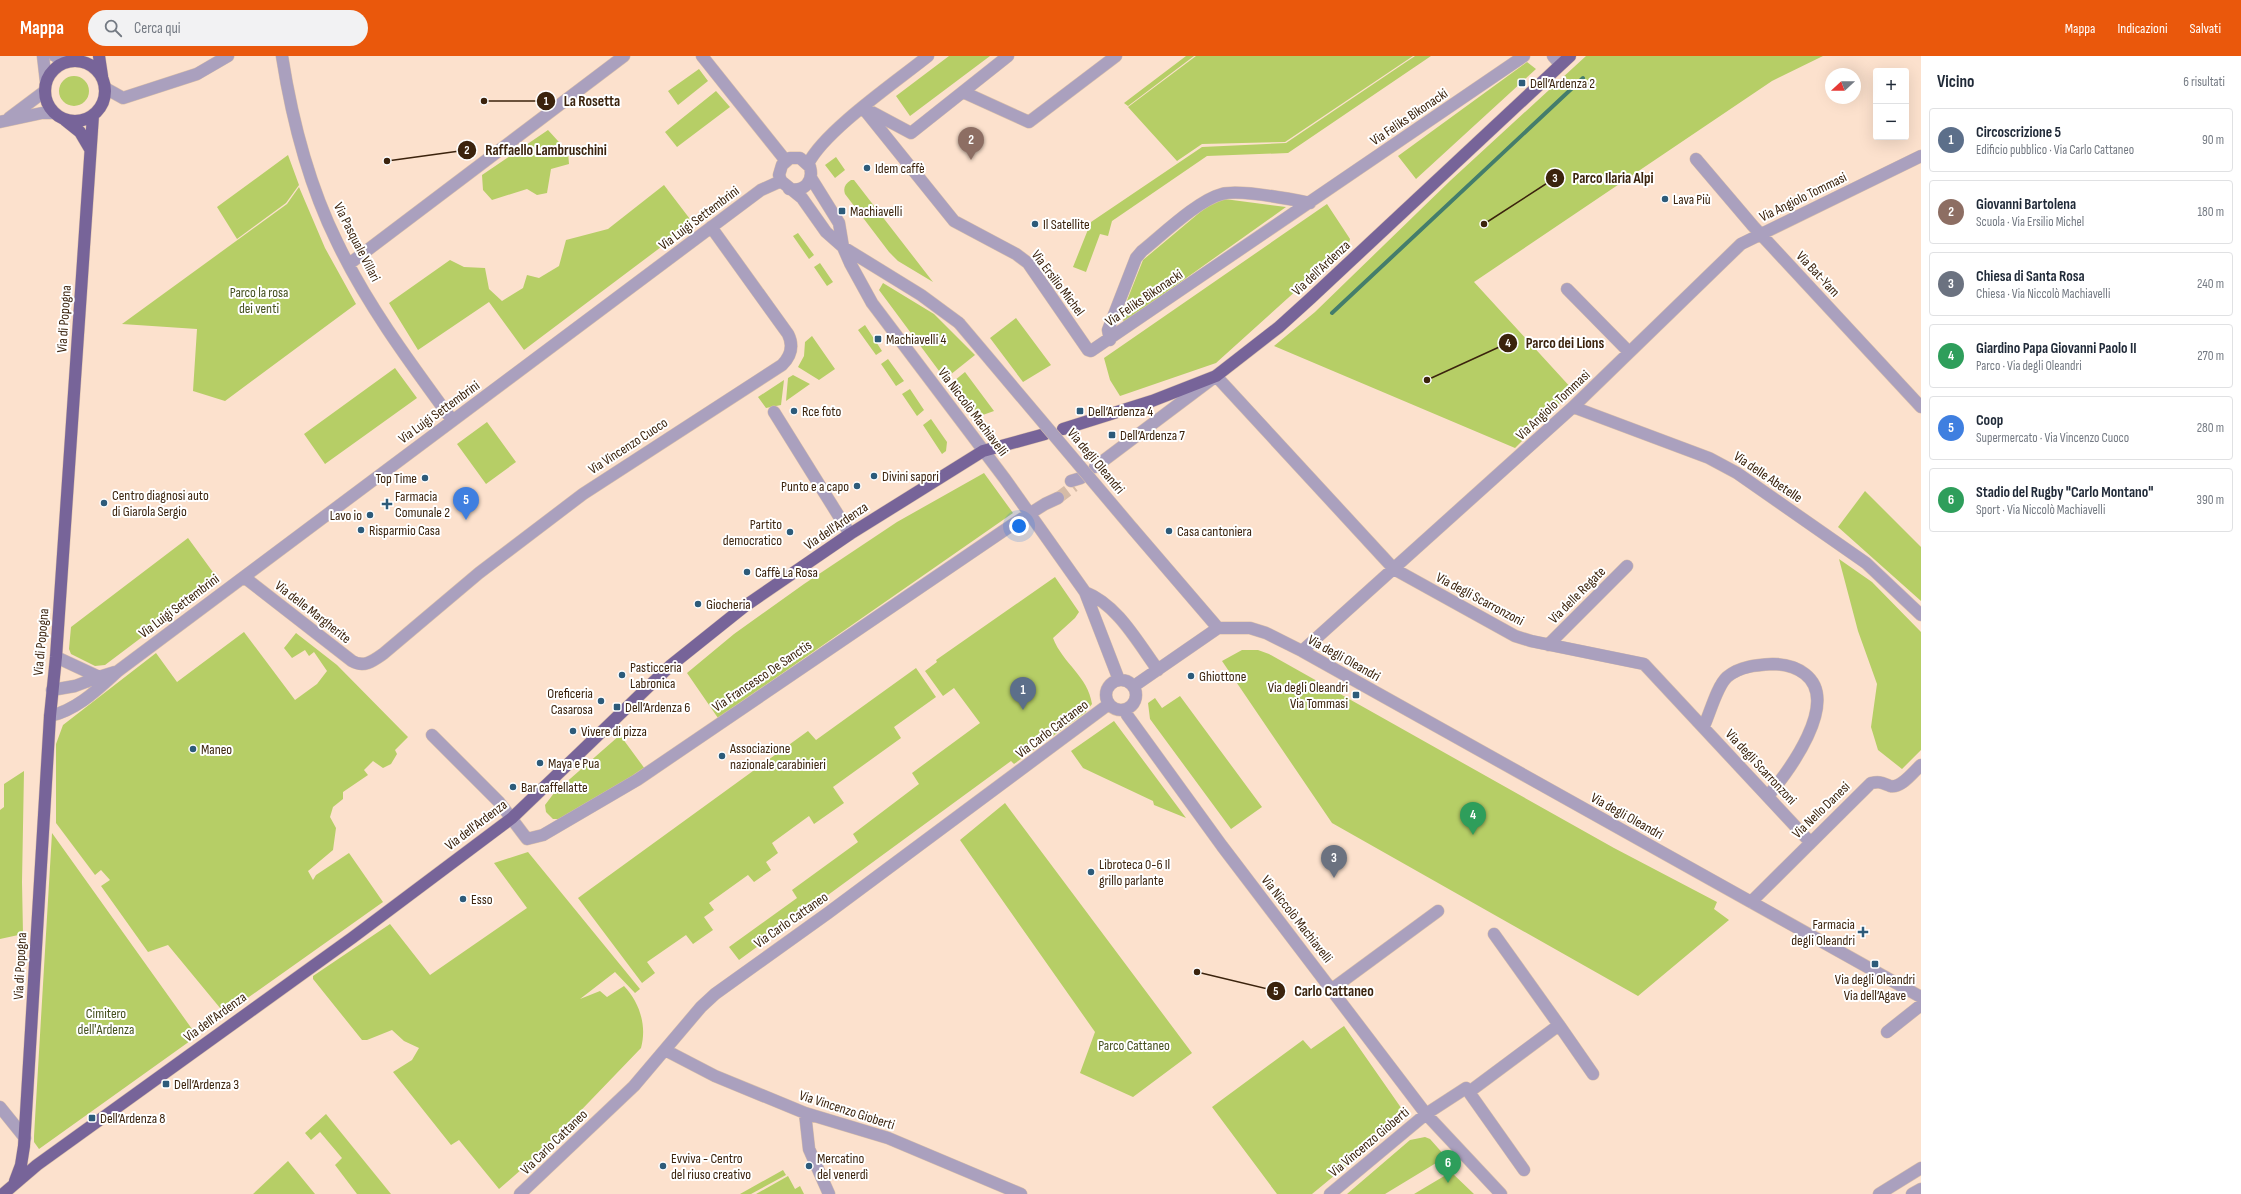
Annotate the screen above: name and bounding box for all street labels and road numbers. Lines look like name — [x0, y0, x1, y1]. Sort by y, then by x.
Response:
street label: Via Feliks Bikonacki — [1367, 85, 1451, 149]
street label: Via Angiolo Tommasi — [1757, 169, 1849, 225]
street label: Via Luigi Settembrini — [655, 182, 743, 254]
street label: Via Pasquale Villari — [330, 200, 384, 284]
street label: Via dell'Ardenza — [1288, 237, 1354, 299]
street label: Via Ersilio Michel — [1028, 247, 1088, 319]
street label: Via Bat-Yam — [1793, 248, 1843, 300]
street label: Via Feliks Bikonacki — [1102, 266, 1186, 330]
street label: Via di Popogna — [53, 285, 75, 353]
street label: Via Niccolò Machiavelli — [934, 365, 1012, 459]
street label: Via Angiolo Tommasi — [1512, 366, 1594, 444]
street label: Via Luigi Settembrini — [395, 377, 483, 447]
street label: Via Vincenzo Cuoco — [585, 414, 671, 478]
street label: Via degli Oleandri — [1064, 425, 1128, 497]
street label: Via delle Abetelle — [1730, 448, 1806, 506]
street label: Via dell'Ardenza — [801, 498, 871, 554]
street label: Via delle Regate — [1545, 563, 1609, 627]
street label: Via degli Scarronzoni — [1433, 569, 1527, 629]
street label: Via Luigi Settembrini — [135, 570, 223, 642]
street label: Via delle Margherite — [272, 577, 354, 647]
street label: Via di Popogna — [30, 608, 52, 676]
street label: Via degli Oleandri — [1305, 631, 1383, 685]
street label: Via Francesco De Sanctis — [709, 636, 815, 716]
street label: Via Carlo Cattaneo — [1012, 696, 1092, 762]
street label: Via degli Scarronzoni — [1722, 726, 1800, 808]
street label: Via Nello Danesi — [1788, 778, 1854, 842]
street label: Via degli Oleandri — [1588, 789, 1666, 843]
street label: Via dell'Ardenza — [442, 796, 510, 854]
street label: Via Niccolò Machiavelli — [1258, 872, 1336, 966]
street label: Via Carlo Cattaneo — [751, 888, 831, 952]
street label: Via di Popogna — [10, 932, 30, 1000]
street label: Via dell'Ardenza — [180, 989, 250, 1045]
street label: Via Vincenzo Gioberti — [797, 1087, 897, 1133]
street label: Via Vincenzo Gioberti — [1325, 1104, 1413, 1180]
street label: Via Carlo Cattaneo — [517, 1106, 591, 1178]

